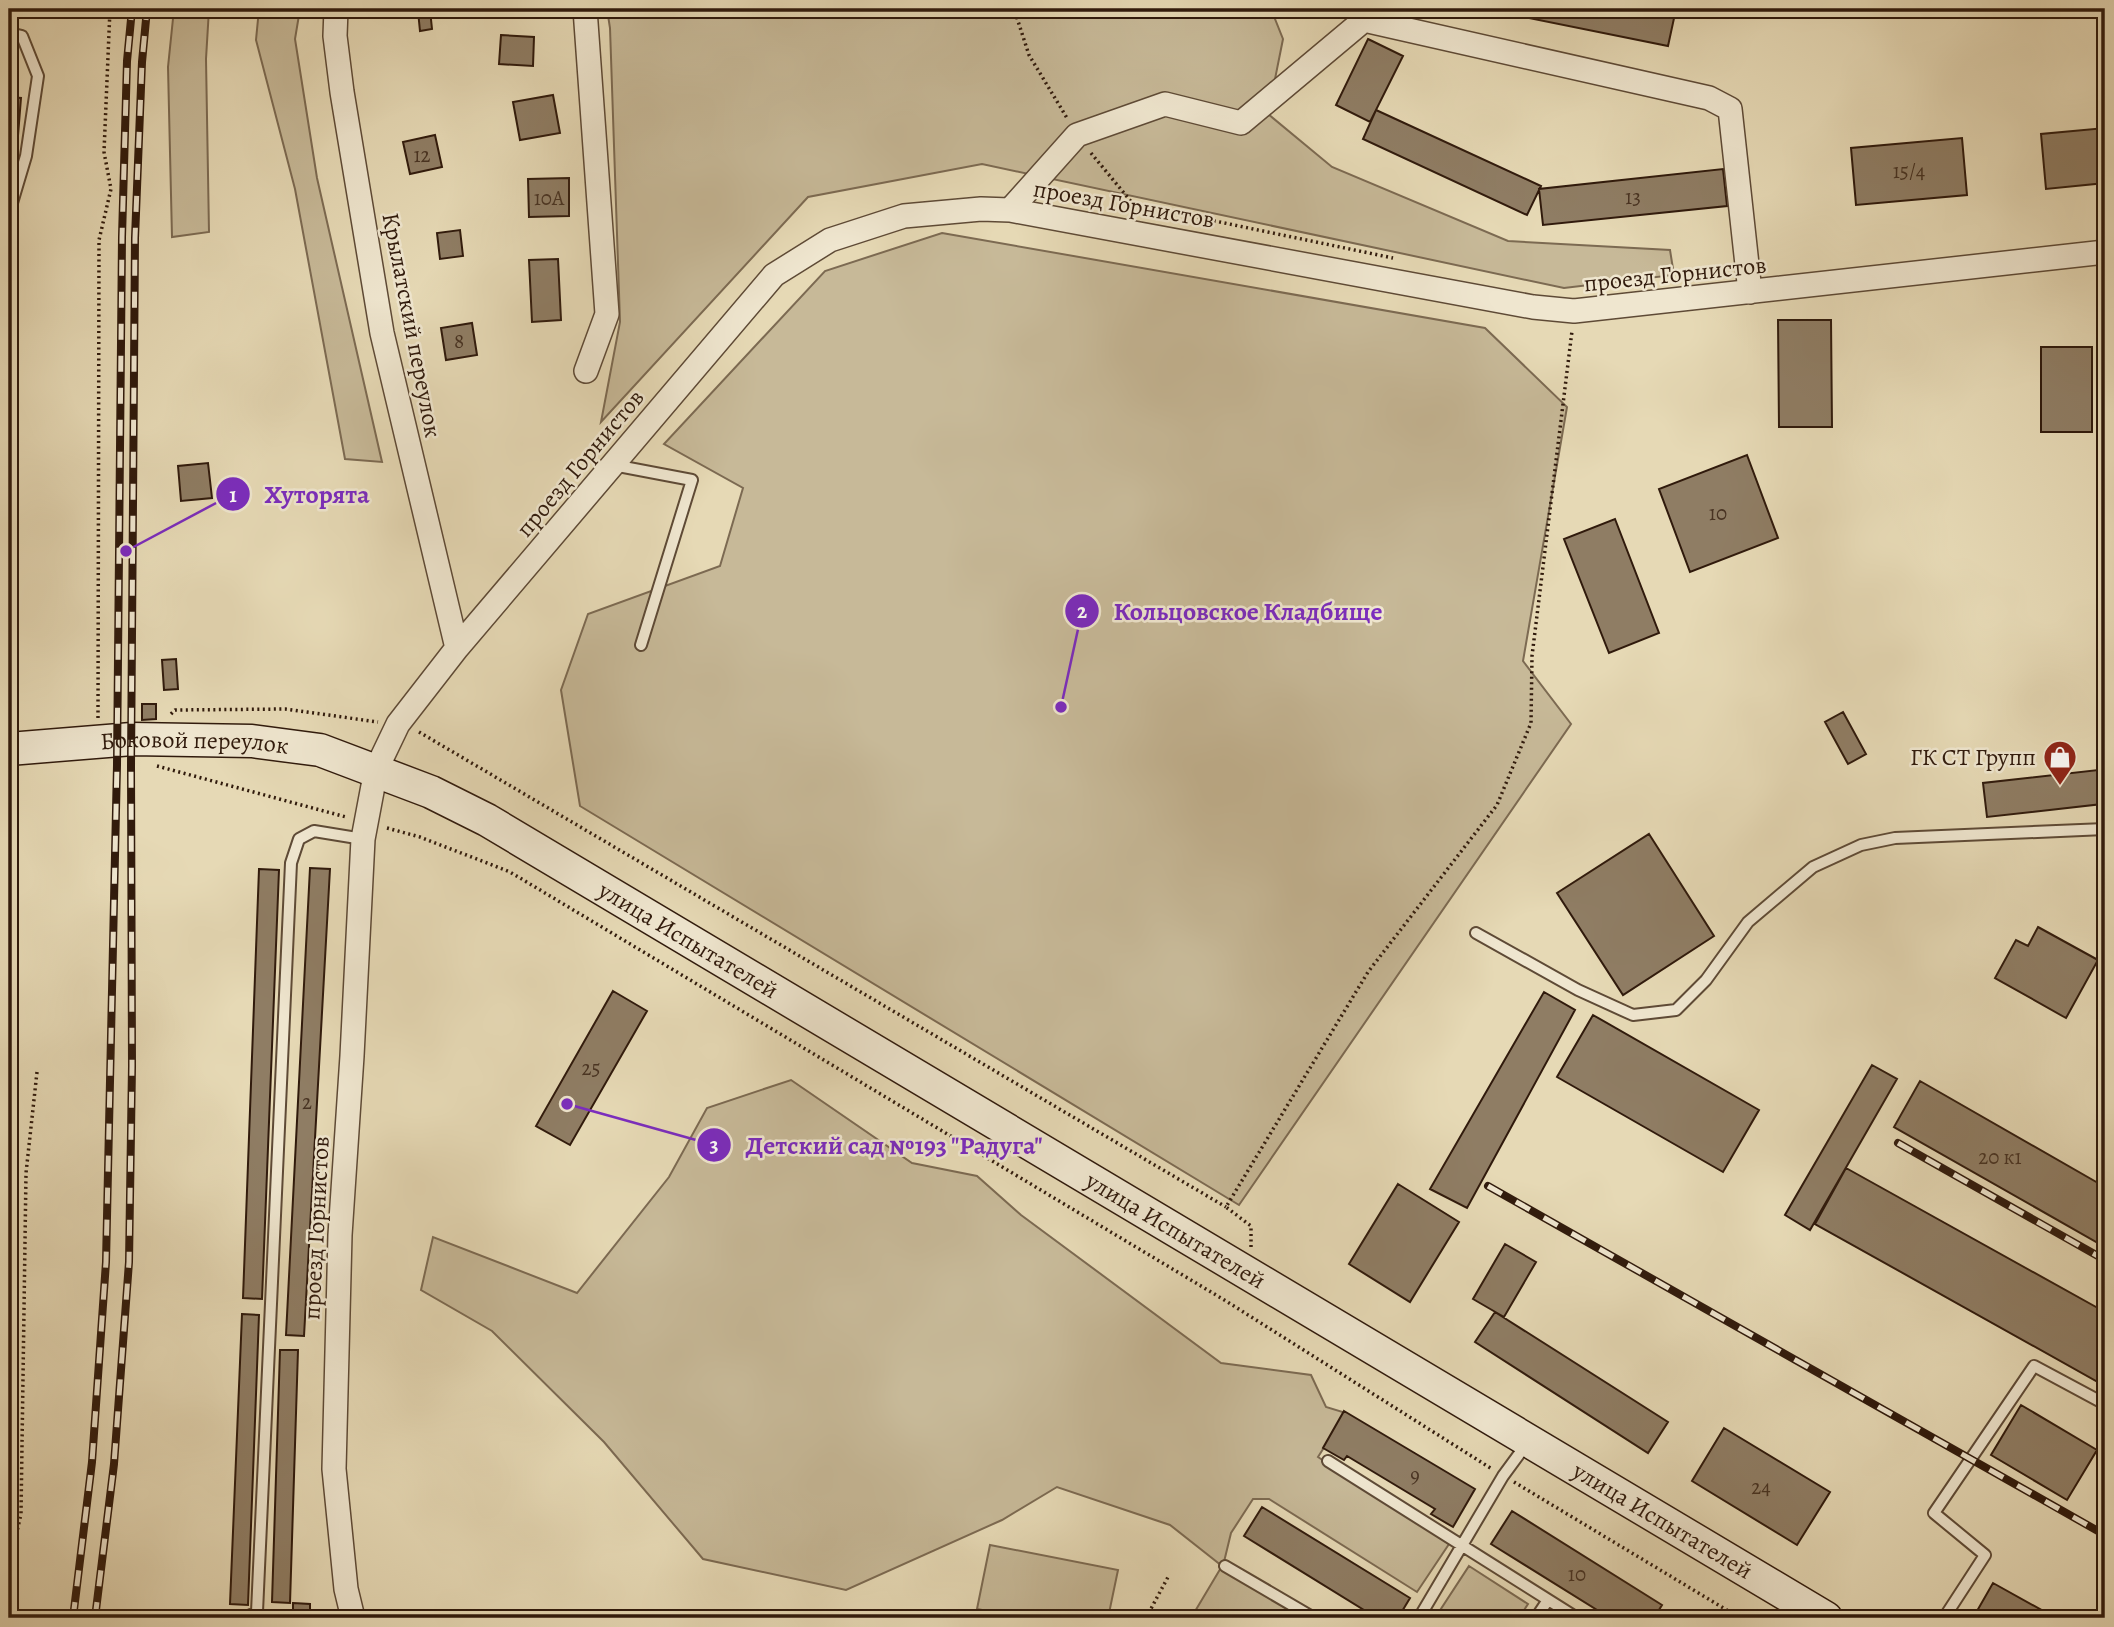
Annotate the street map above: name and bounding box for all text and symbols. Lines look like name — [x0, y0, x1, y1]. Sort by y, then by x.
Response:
house number: 12 — [413, 141, 431, 169]
house number: 15/4 — [1893, 157, 1925, 185]
street label: проезд Горнистов — [1031, 172, 1217, 236]
house number: 13 — [1625, 183, 1641, 211]
house number: 10А — [534, 184, 565, 212]
street label: Крылатский переулок — [375, 210, 449, 440]
street label: проезд Горнистов — [1582, 248, 1768, 300]
house number: 8 — [454, 327, 464, 355]
street label: проезд Горнистов — [509, 382, 651, 544]
callout: Хуторята — [215, 471, 383, 518]
text: Хуторята — [264, 477, 370, 512]
text: 1 — [229, 481, 237, 509]
house number: 10 — [1709, 499, 1727, 527]
callout: Кольцовское Кладбище — [1065, 587, 1397, 634]
text: Кольцовское Кладбище — [1113, 594, 1383, 629]
text: 2 — [1077, 597, 1087, 625]
street label: Боковой переулок — [99, 723, 291, 762]
shop icon: ГК СТ Групп — [2041, 738, 2079, 787]
place label: ГК СТ Групп — [1910, 741, 2036, 773]
street label: улица Испытателей — [592, 874, 784, 1006]
house number: 25 — [581, 1054, 601, 1082]
house number: 2 — [302, 1088, 312, 1116]
callout: Детский сад №193 "Радуга" — [696, 1121, 1057, 1168]
text: Детский сад №193 "Радуга" — [745, 1128, 1043, 1163]
text: 3 — [709, 1131, 719, 1159]
street label: проезд Горнистов — [295, 1135, 337, 1321]
house number: 20 к1 — [1978, 1143, 2022, 1171]
street label: улица Испытателей — [1079, 1164, 1272, 1296]
street label: улица Испытателей — [1566, 1454, 1759, 1587]
house number: 9 — [1410, 1461, 1420, 1489]
house number: 24 — [1751, 1473, 1771, 1501]
house number: 10 — [1568, 1560, 1586, 1588]

